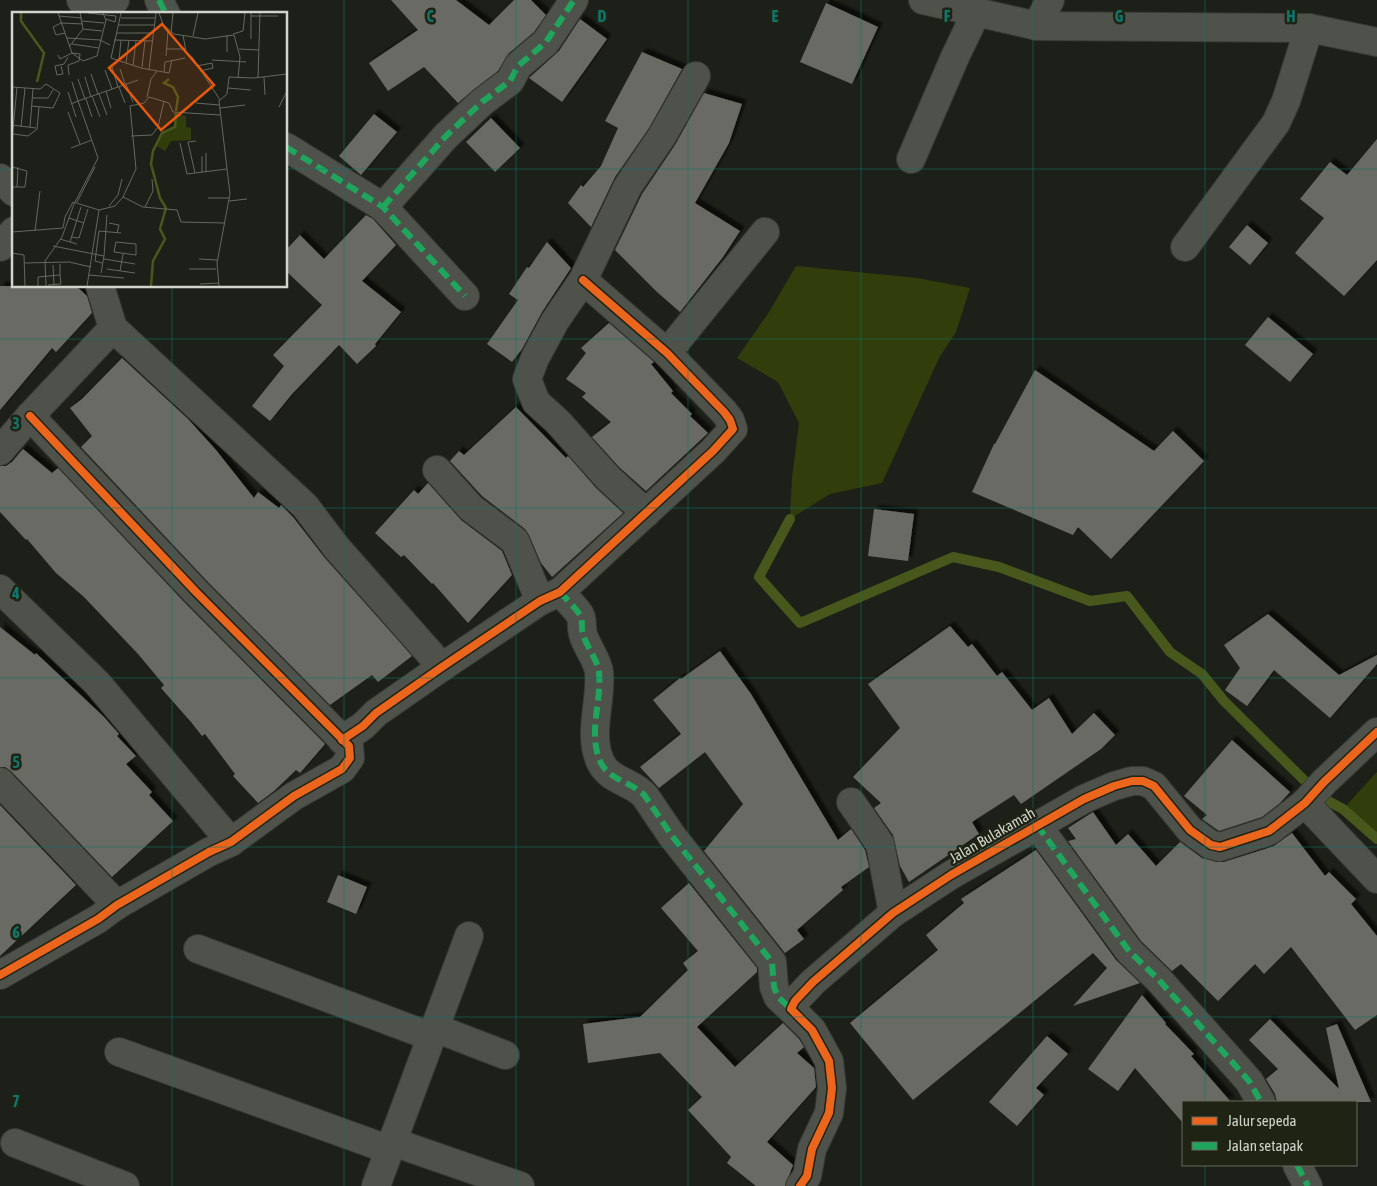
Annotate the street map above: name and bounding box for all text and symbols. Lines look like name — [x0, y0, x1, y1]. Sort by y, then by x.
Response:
text: C — [426, 7, 434, 25]
text: D — [598, 7, 607, 25]
text: E — [772, 7, 779, 25]
text: F — [944, 7, 951, 25]
text: G — [1115, 7, 1124, 25]
text: H — [1286, 7, 1296, 25]
inset map — [12, 12, 288, 288]
text: 3 — [12, 414, 20, 432]
text: 4 — [11, 584, 20, 602]
text: 5 — [12, 753, 20, 771]
street label: Jalan Bulakamah — [946, 804, 1038, 866]
text: 6 — [12, 923, 20, 941]
text: 7 — [12, 1092, 20, 1110]
legend — [1182, 1101, 1357, 1166]
text: Jalur sepeda — [1227, 1112, 1297, 1129]
text: Jalan setapak — [1227, 1137, 1304, 1154]

